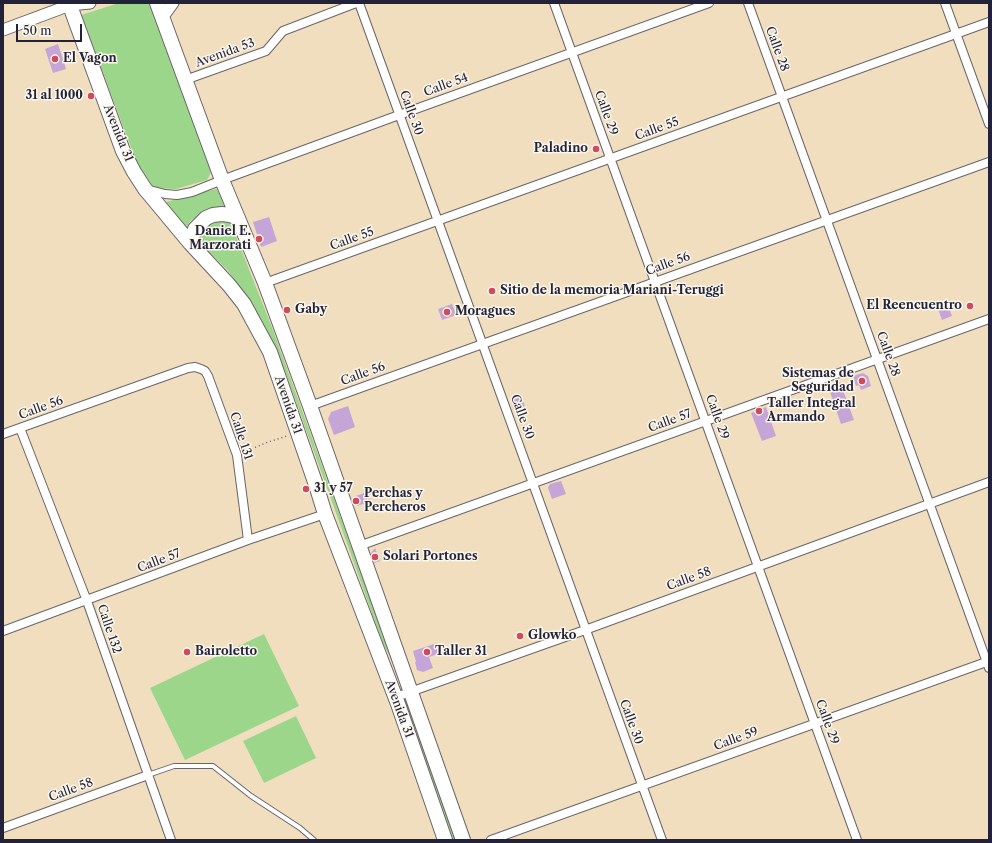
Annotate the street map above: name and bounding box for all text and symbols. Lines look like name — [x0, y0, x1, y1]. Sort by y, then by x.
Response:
scale bar — [18, 16, 84, 42]
text: 50 m — [23, 23, 52, 38]
street label: Calle 28 — [762, 25, 792, 73]
street label: Avenida 53 — [193, 36, 257, 70]
place label: El Vagon — [63, 52, 117, 66]
marker: El Vagon — [50, 54, 60, 64]
street label: Calle 54 — [422, 70, 470, 100]
place label: 31 al 1000 — [25, 89, 83, 103]
street label: Calle 30 — [396, 89, 426, 137]
street label: Calle 29 — [591, 89, 621, 137]
marker: 31 al 1000 — [86, 91, 96, 101]
street label: Avenida 31 — [100, 102, 136, 164]
street label: Calle 55 — [633, 114, 681, 144]
place label: Paladino — [534, 142, 588, 156]
marker: Paladino — [591, 144, 601, 154]
street label: Calle 55 — [328, 224, 376, 254]
place label: Daniel E. Marzorati — [189, 225, 251, 253]
marker: Daniel E. Marzorati — [254, 234, 264, 244]
street label: Calle 56 — [644, 249, 692, 279]
place label: Sitio de la memoria Mariani-Teruggi — [500, 284, 724, 298]
marker: Sitio de la memoria Mariani-Teruggi — [487, 286, 497, 296]
place label: El Reencuentro — [866, 299, 962, 313]
marker: El Reencuentro — [965, 301, 975, 311]
place label: Gaby — [295, 303, 327, 317]
marker: Gaby — [282, 305, 292, 315]
place label: Moragues — [455, 305, 515, 319]
marker: Moragues — [442, 307, 452, 317]
street label: Calle 28 — [873, 330, 903, 378]
street label: Calle 56 — [339, 359, 387, 389]
place label: Sistemas de Seguridad — [782, 367, 854, 395]
street label: Avenida 31 — [271, 374, 305, 436]
marker: Sistemas de Seguridad — [857, 376, 867, 386]
street label: Calle 56 — [17, 393, 65, 423]
street label: Calle 30 — [507, 393, 537, 441]
street label: Calle 29 — [702, 393, 732, 441]
place label: Taller Integral Armando — [767, 397, 856, 425]
marker: Taller Integral Armando — [754, 406, 764, 416]
street label: Calle 57 — [646, 407, 694, 435]
street label: Calle 131 — [227, 410, 255, 462]
place label: 31 y 57 — [314, 482, 352, 496]
marker: 31 y 57 — [301, 484, 311, 494]
place label: Perchas y Percheros — [364, 487, 426, 515]
marker: Perchas y Percheros — [351, 496, 361, 506]
street label: Calle 57 — [135, 546, 183, 576]
place label: Solari Portones — [383, 550, 477, 564]
marker: Solari Portones — [370, 552, 380, 562]
street label: Calle 58 — [665, 564, 713, 594]
street label: Calle 132 — [94, 602, 124, 656]
place label: Glowko — [528, 629, 576, 643]
marker: Glowko — [515, 631, 525, 641]
place label: Bairoletto — [195, 645, 257, 659]
place label: Taller 31 — [435, 645, 487, 659]
marker: Bairoletto — [182, 647, 192, 657]
marker: Taller 31 — [422, 647, 432, 657]
street label: Avenida 31 — [382, 678, 416, 740]
street label: Calle 30 — [616, 698, 646, 746]
street label: Calle 29 — [812, 698, 842, 746]
street label: Calle 59 — [712, 724, 760, 754]
street label: Calle 58 — [47, 775, 95, 805]

